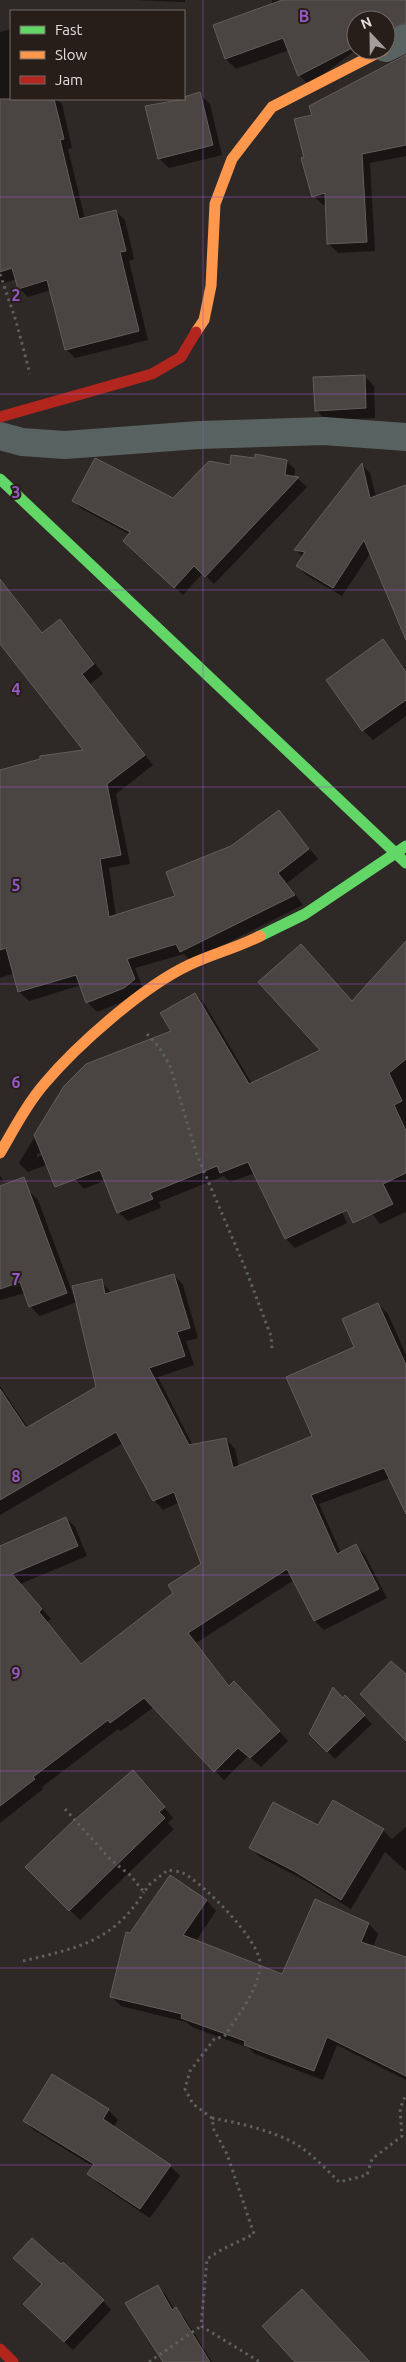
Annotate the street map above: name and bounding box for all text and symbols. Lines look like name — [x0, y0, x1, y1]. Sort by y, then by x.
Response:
text: B — [299, 7, 309, 25]
legend — [10, 10, 185, 100]
north arrow — [346, 10, 396, 60]
text: N — [358, 14, 374, 32]
text: Fast — [55, 21, 83, 38]
text: Slow — [55, 46, 88, 63]
text: Jam — [55, 71, 83, 88]
text: 2 — [11, 286, 21, 304]
text: 3 — [11, 483, 21, 501]
text: 4 — [11, 680, 21, 698]
text: 5 — [11, 876, 21, 894]
text: 6 — [11, 1073, 21, 1091]
text: 7 — [11, 1270, 21, 1288]
text: 8 — [11, 1467, 21, 1485]
text: 9 — [11, 1664, 21, 1682]

